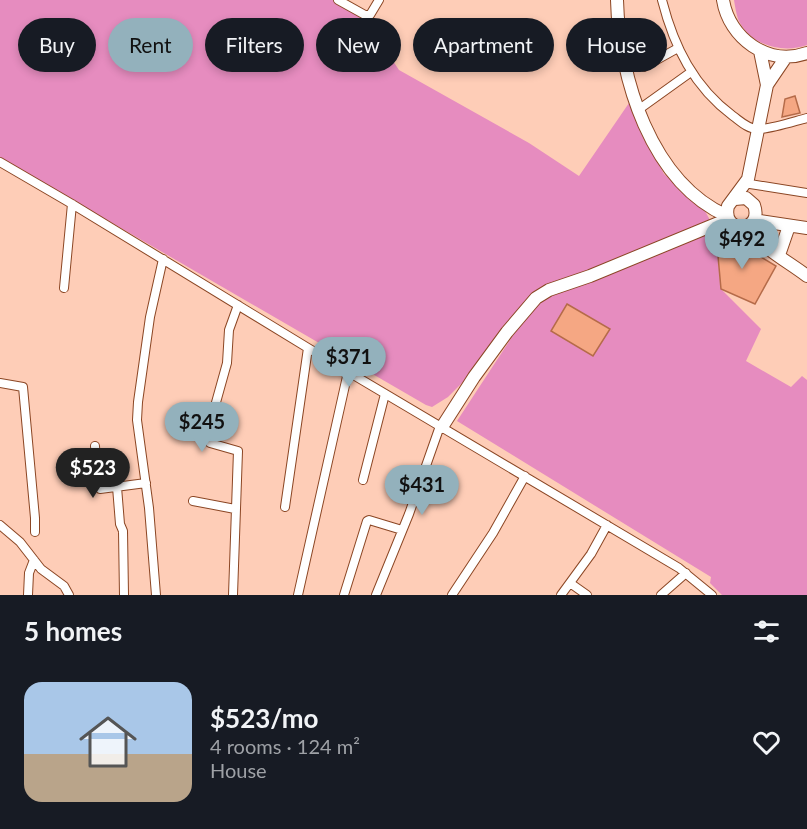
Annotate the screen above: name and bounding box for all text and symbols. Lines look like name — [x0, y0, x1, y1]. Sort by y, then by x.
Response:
chip: Buy — [18, 18, 96, 72]
chip: Rent — [108, 18, 193, 72]
chip: Filters — [205, 18, 304, 72]
chip: New — [316, 18, 401, 72]
chip: Apartment — [413, 18, 554, 72]
chip: House — [566, 18, 667, 72]
pin: $492 — [706, 219, 778, 270]
text: $492 — [719, 226, 765, 250]
pin: $371 — [313, 337, 385, 388]
text: $371 — [326, 344, 372, 368]
pin: $245 — [166, 402, 238, 453]
text: $245 — [179, 409, 225, 433]
pin: $523 — [57, 448, 129, 499]
text: $523 — [70, 455, 116, 479]
pin: $431 — [386, 465, 458, 516]
text: $431 — [399, 472, 445, 496]
text: 5 homes — [24, 615, 122, 647]
icon: filters — [750, 615, 783, 648]
text: $523/mo — [210, 702, 318, 734]
icon: home — [72, 706, 144, 778]
icon: heart — [750, 726, 783, 759]
text: 4 rooms · 124 m² — [210, 734, 360, 758]
text: House — [210, 758, 267, 782]

